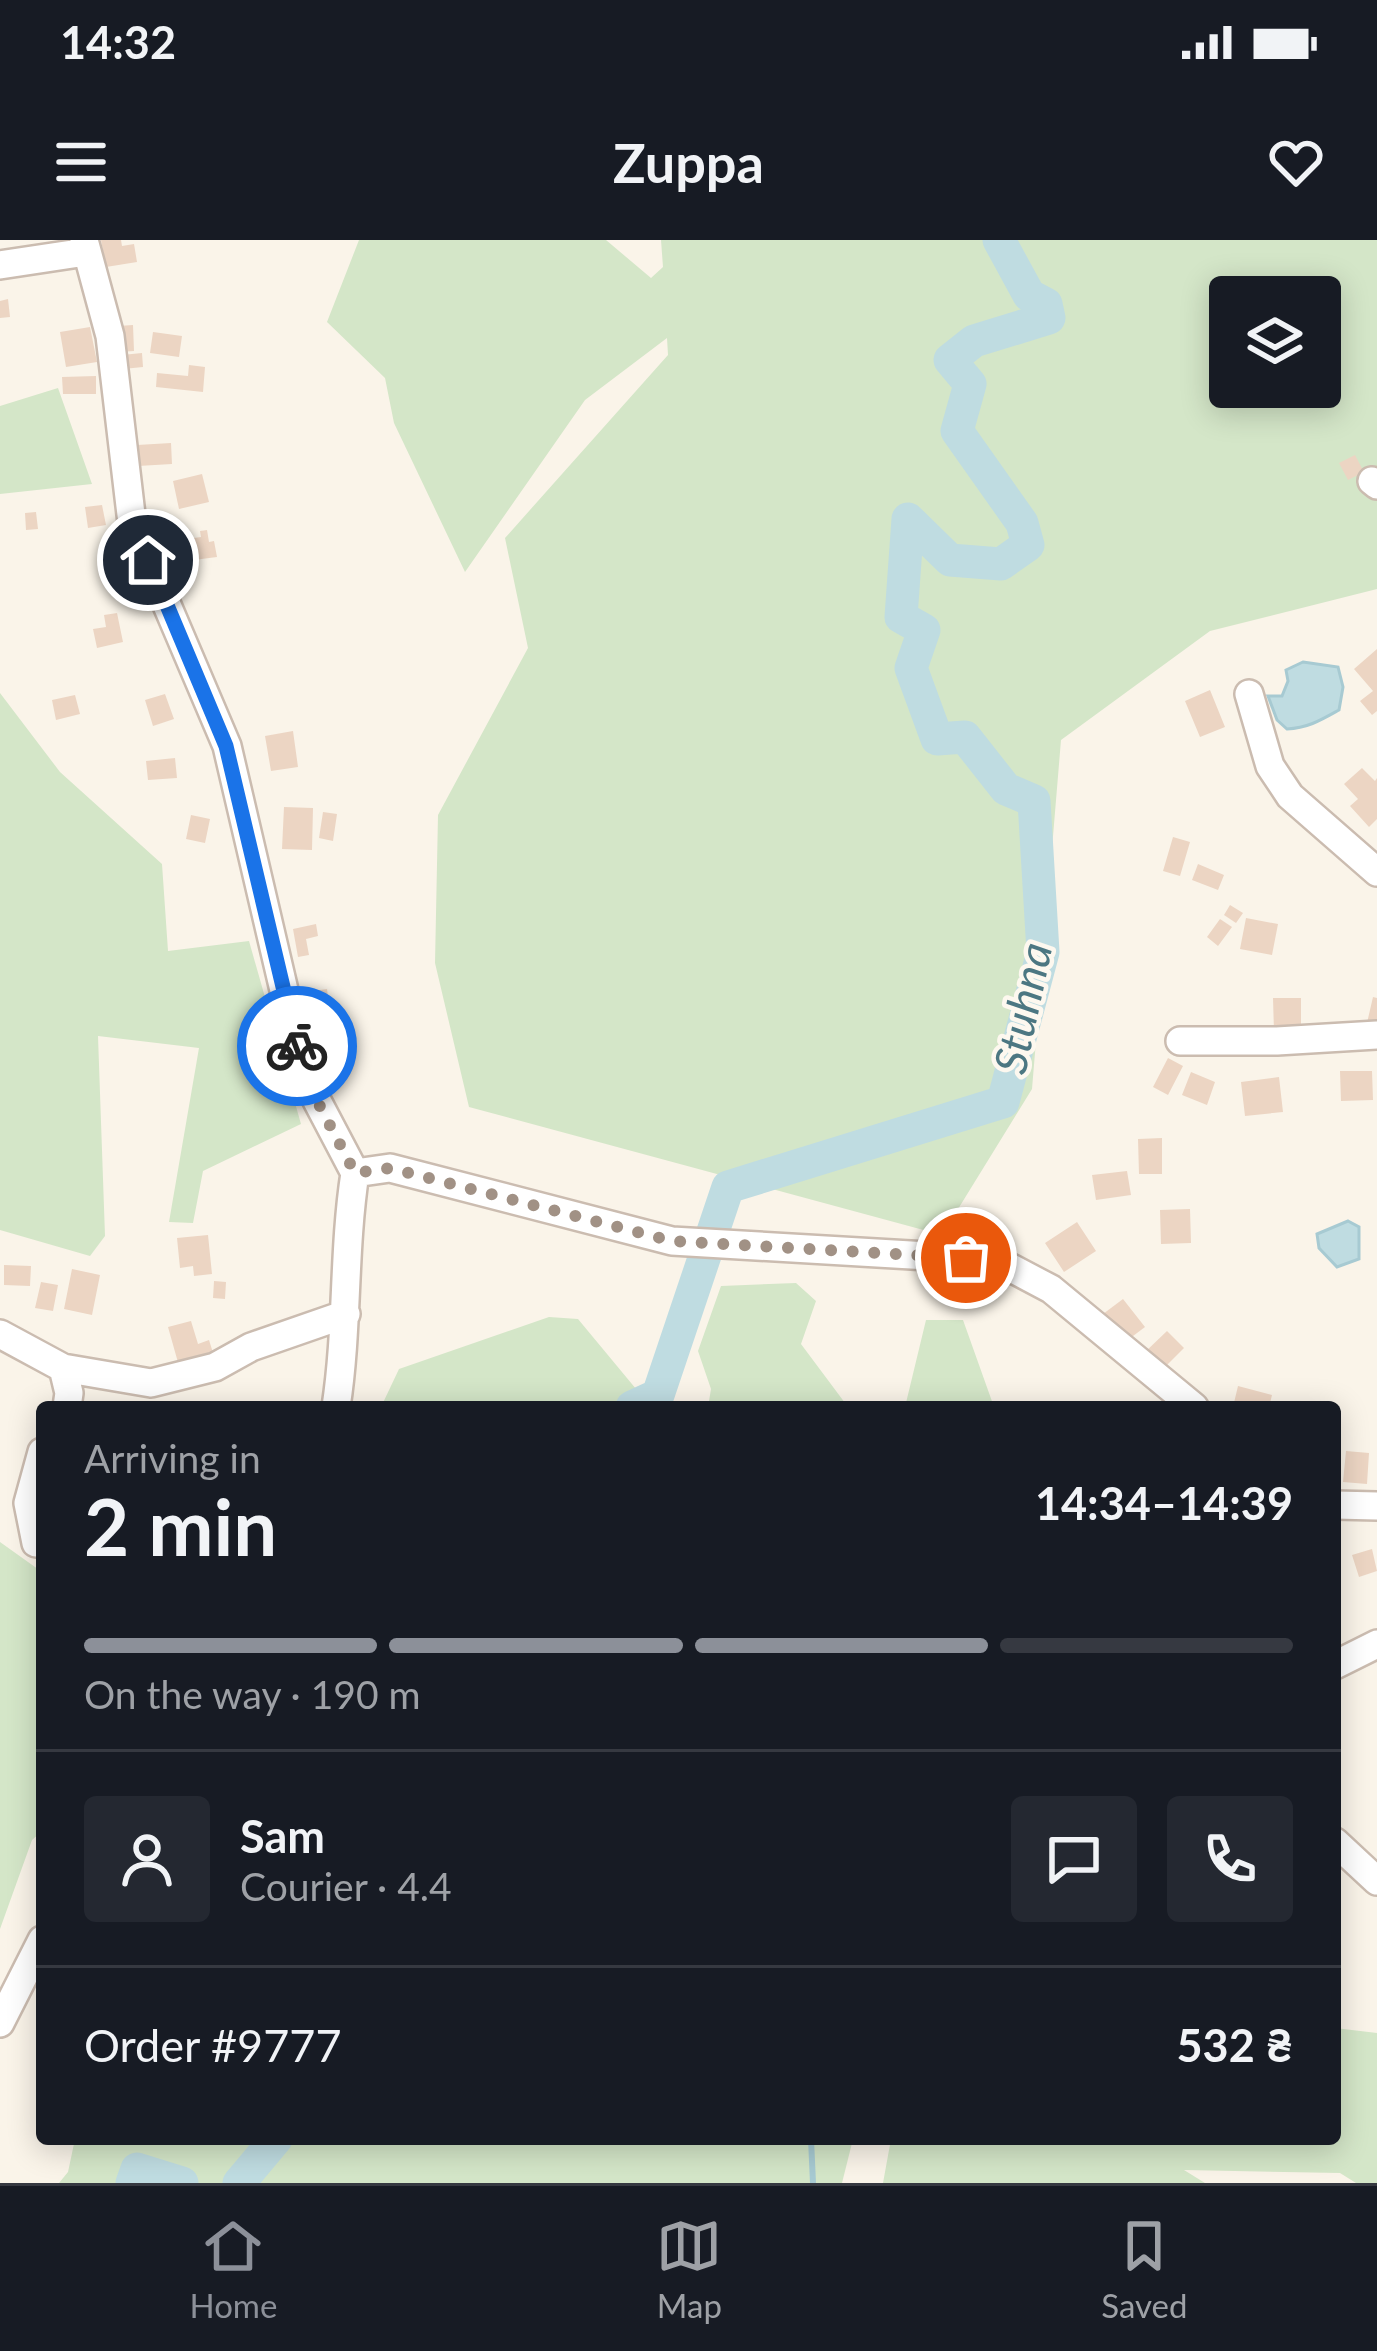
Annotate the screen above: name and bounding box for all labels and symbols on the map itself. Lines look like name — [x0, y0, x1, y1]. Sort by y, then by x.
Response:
pin — [97, 509, 199, 611]
water label: Stuhna — [982, 937, 1062, 1078]
courier — [237, 986, 357, 1106]
pin — [915, 1207, 1017, 1309]

